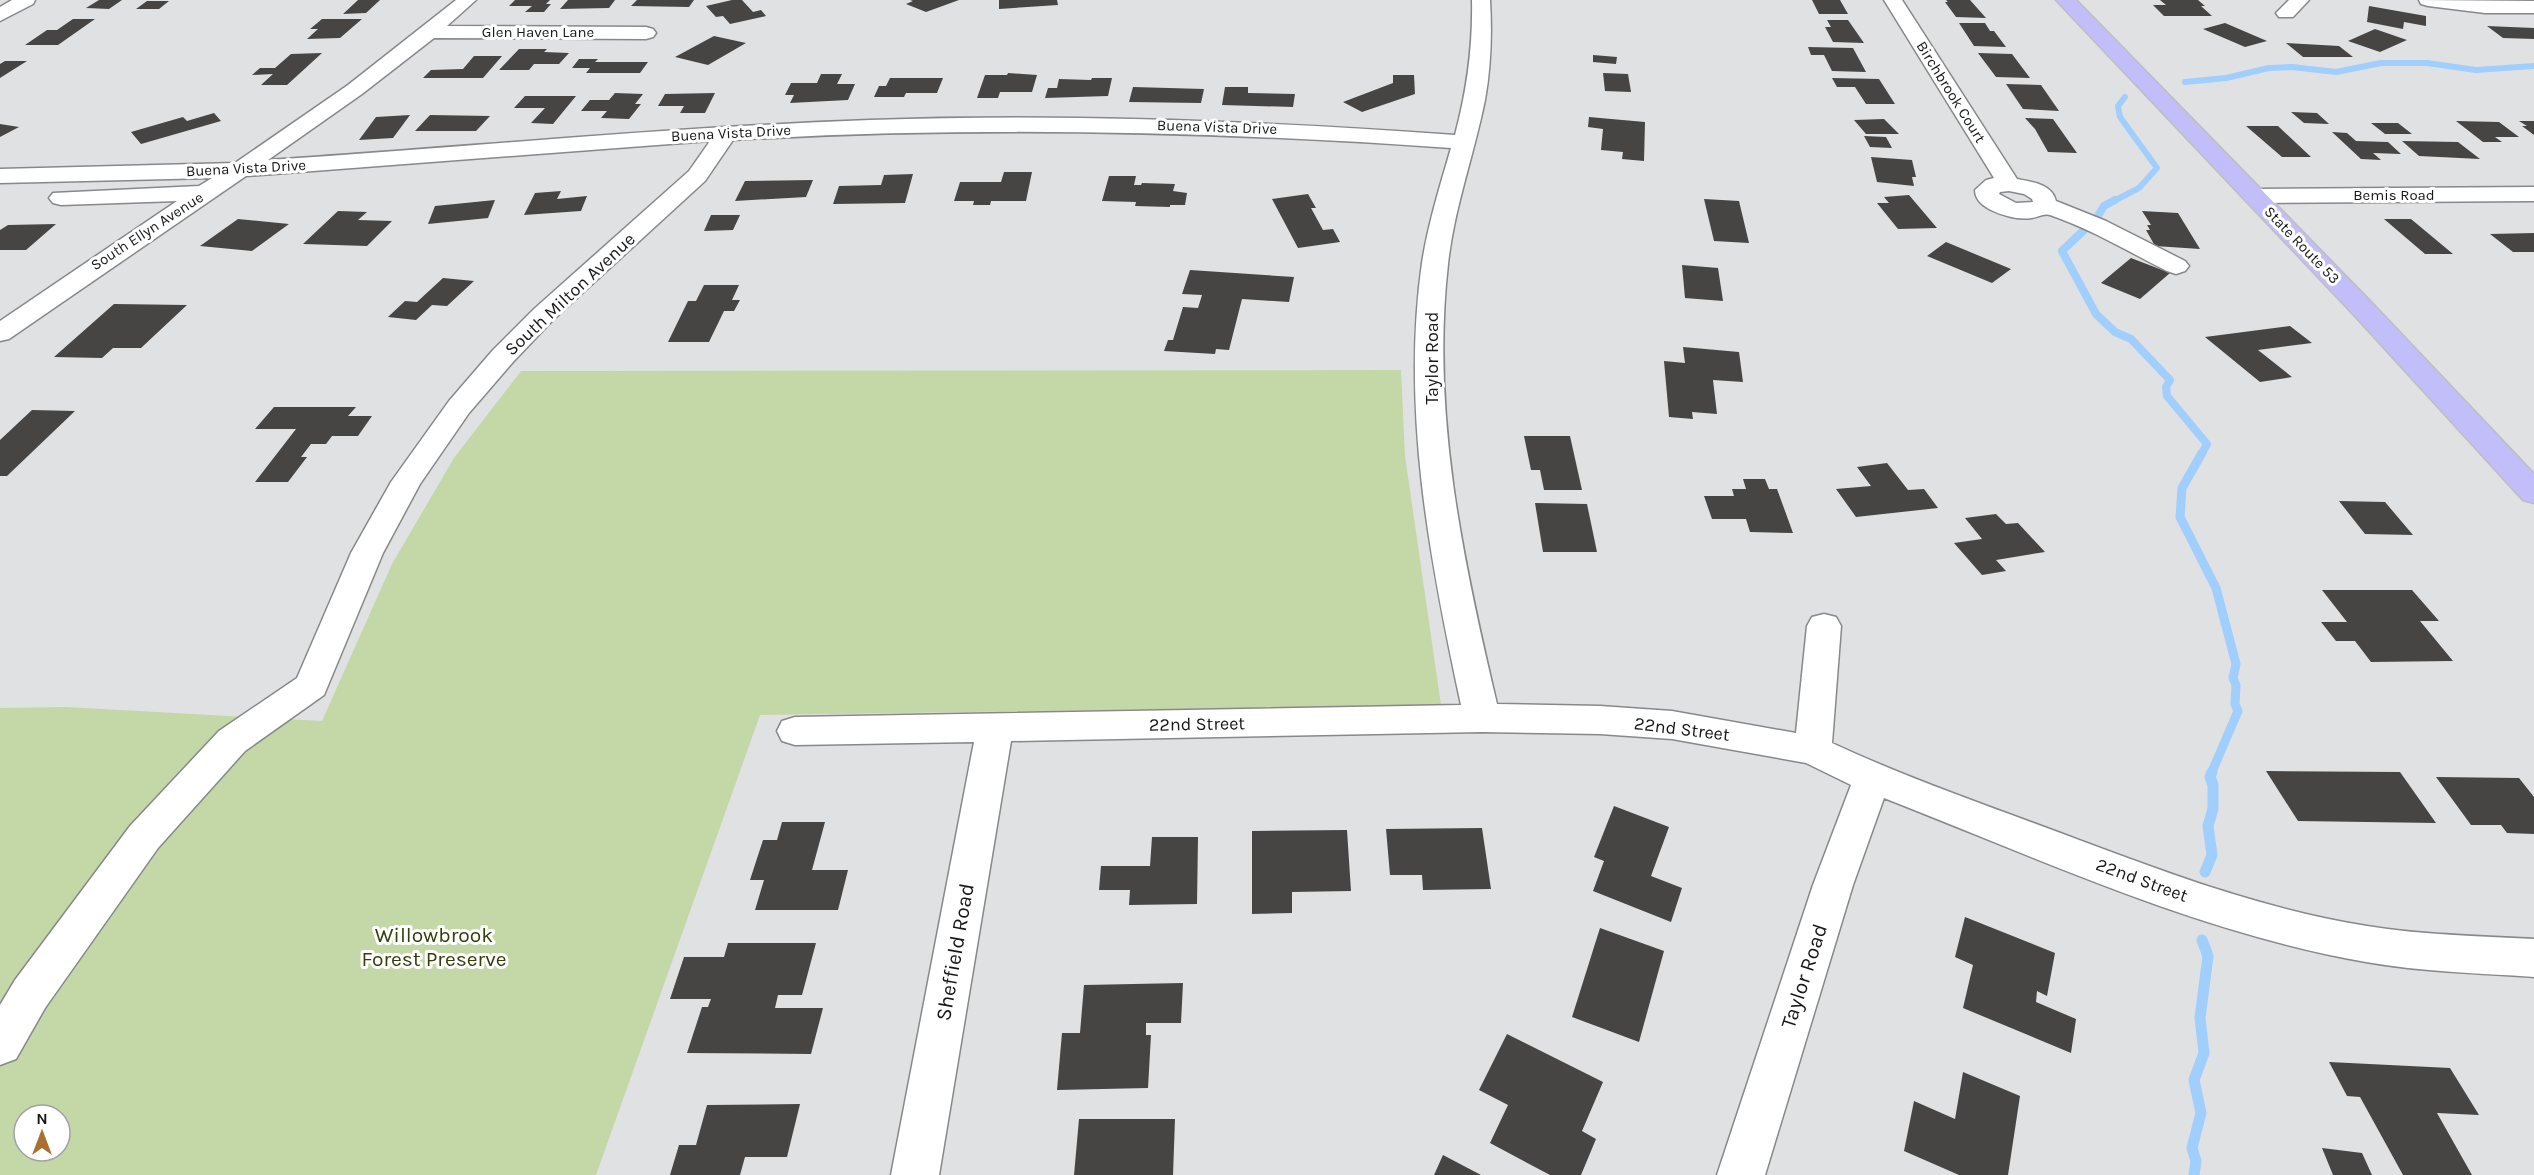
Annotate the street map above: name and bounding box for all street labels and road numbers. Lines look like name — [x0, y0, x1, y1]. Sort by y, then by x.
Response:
street label: Glen Haven Lane — [482, 23, 594, 41]
street label: Birchbrook Court — [1913, 38, 1990, 146]
street label: Buena Vista Drive — [1157, 116, 1277, 138]
street label: Buena Vista Drive — [670, 121, 792, 145]
street label: Buena Vista Drive — [185, 156, 307, 180]
street label: Bemis Road — [2353, 186, 2435, 204]
street label: South Ellyn Avenue — [87, 188, 207, 274]
street label: State Route 53 — [2261, 203, 2343, 287]
street label: South Milton Avenue — [500, 228, 640, 360]
street label: Taylor Road — [1421, 312, 1443, 404]
street label: 22nd Street — [1149, 712, 1245, 736]
street label: 22nd Street — [1633, 712, 1731, 746]
street label: 22nd Street — [2093, 853, 2191, 907]
street label: Sheffield Road — [931, 881, 979, 1023]
street label: Taylor Road — [1776, 921, 1832, 1031]

